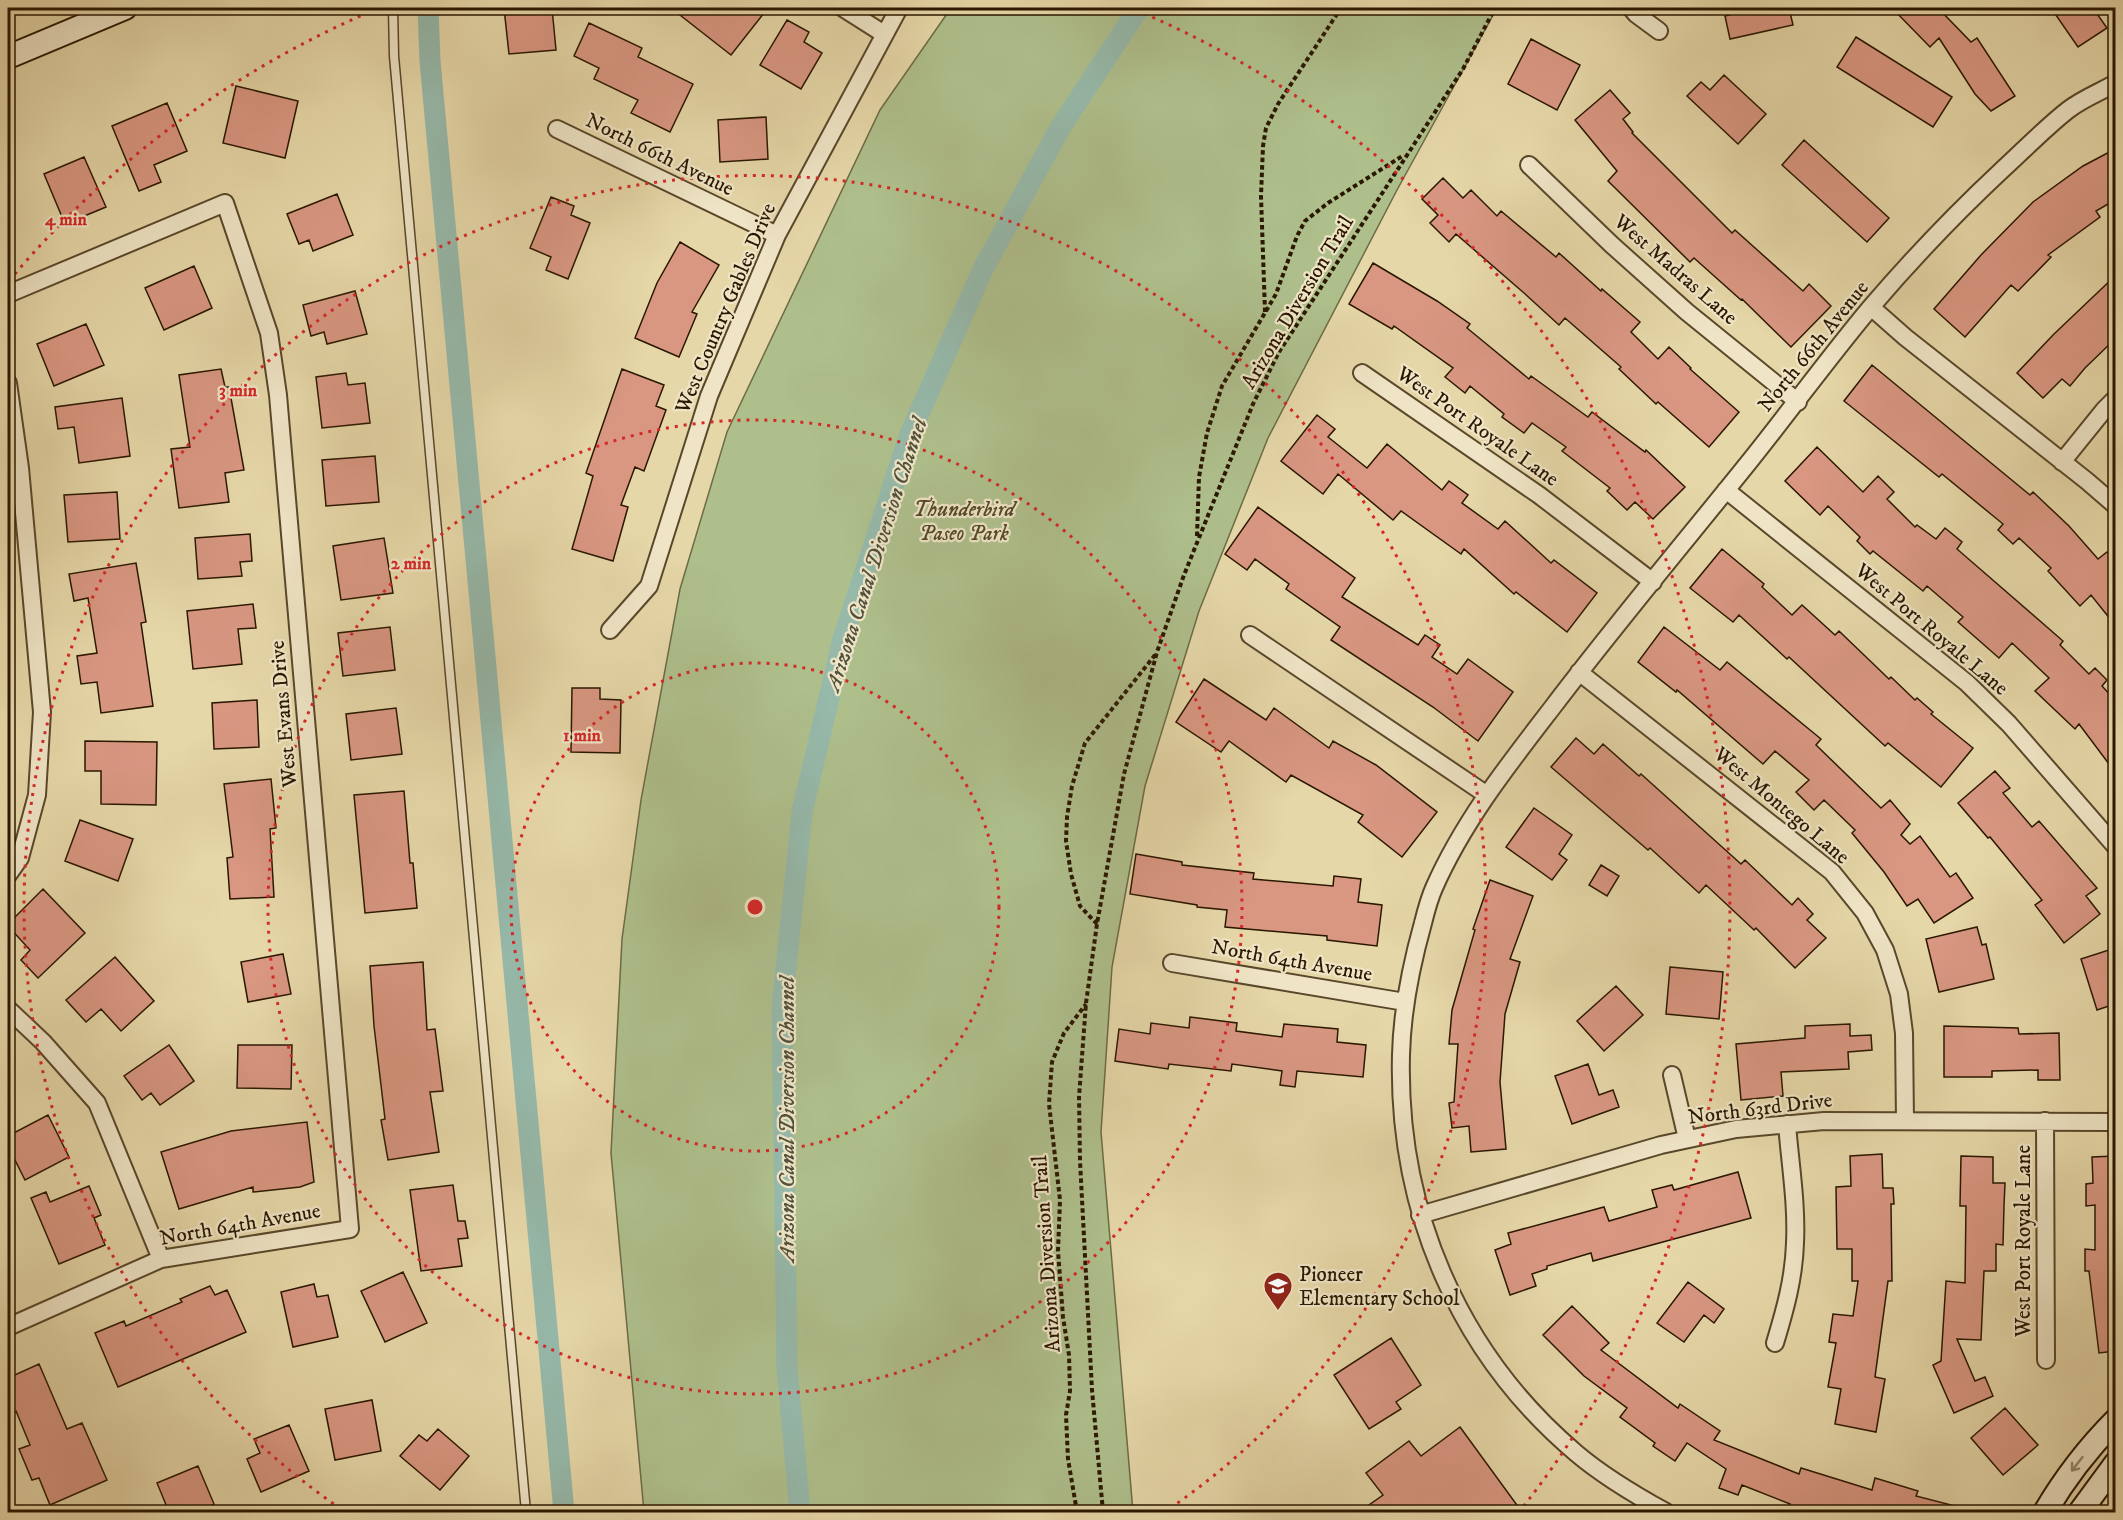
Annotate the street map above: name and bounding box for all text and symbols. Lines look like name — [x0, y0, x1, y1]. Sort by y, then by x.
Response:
street label: North 66th Avenue — [581, 108, 738, 202]
street label: West Country Gables Drive — [669, 199, 782, 418]
street label: West Madras Lane — [1607, 208, 1743, 331]
text: 4 min — [44, 209, 87, 231]
street label: Arizona Diversion Trail — [1236, 211, 1360, 394]
street label: North 66th Avenue — [1753, 275, 1875, 418]
street label: West Port Royale Lane — [1390, 360, 1564, 493]
text: 3 min — [219, 380, 258, 402]
water label: Arizona Canal Diversion Channel — [819, 412, 934, 697]
park label: Thunderbird Paseo Park — [913, 497, 1018, 547]
text: 2 min — [391, 553, 432, 575]
street label: West Port Royale Lane — [1849, 557, 2014, 702]
street label: West Evans Drive — [265, 639, 303, 789]
text: 1 min — [563, 725, 602, 747]
street label: West Montego Lane — [1707, 741, 1855, 870]
centre of rings — [745, 897, 765, 917]
street label: North 64th Avenue — [1209, 934, 1375, 988]
water label: Arizona Canal Diversion Channel — [774, 974, 801, 1265]
street label: North 63rd Drive — [1686, 1087, 1834, 1131]
street label: West Port Royale Lane — [2011, 1145, 2037, 1338]
street label: Arizona Diversion Trail — [1027, 1154, 1067, 1353]
street label: North 64th Avenue — [158, 1198, 323, 1252]
place label: Pioneer Elementary School — [1299, 1262, 1460, 1312]
school or university icon: Pioneer Elementary School — [1262, 1270, 1294, 1312]
one-way arrow — [2071, 1455, 2083, 1471]

